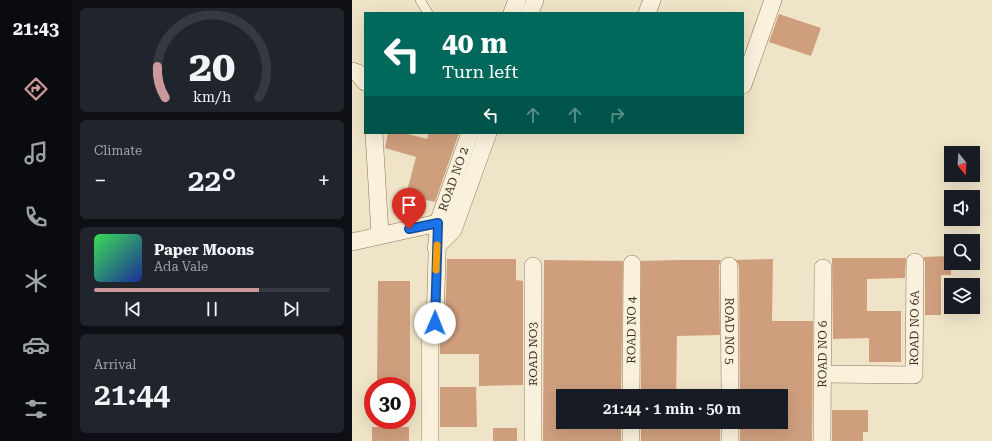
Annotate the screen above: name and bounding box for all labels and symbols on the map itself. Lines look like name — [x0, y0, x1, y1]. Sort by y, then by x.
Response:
street label: ROAD NO 2 — [436, 145, 472, 213]
north arrow — [944, 146, 980, 182]
pin — [392, 188, 426, 229]
street label: ROAD NO 6A — [907, 290, 922, 366]
street label: ROAD NO 4 — [624, 296, 639, 364]
street label: ROAD NO 5 — [722, 297, 737, 365]
position arrow — [414, 302, 456, 344]
street label: ROAD NO 6 — [815, 320, 830, 388]
street label: ROAD NO3 — [526, 322, 540, 386]
speed limit sign: 30 — [364, 377, 416, 429]

